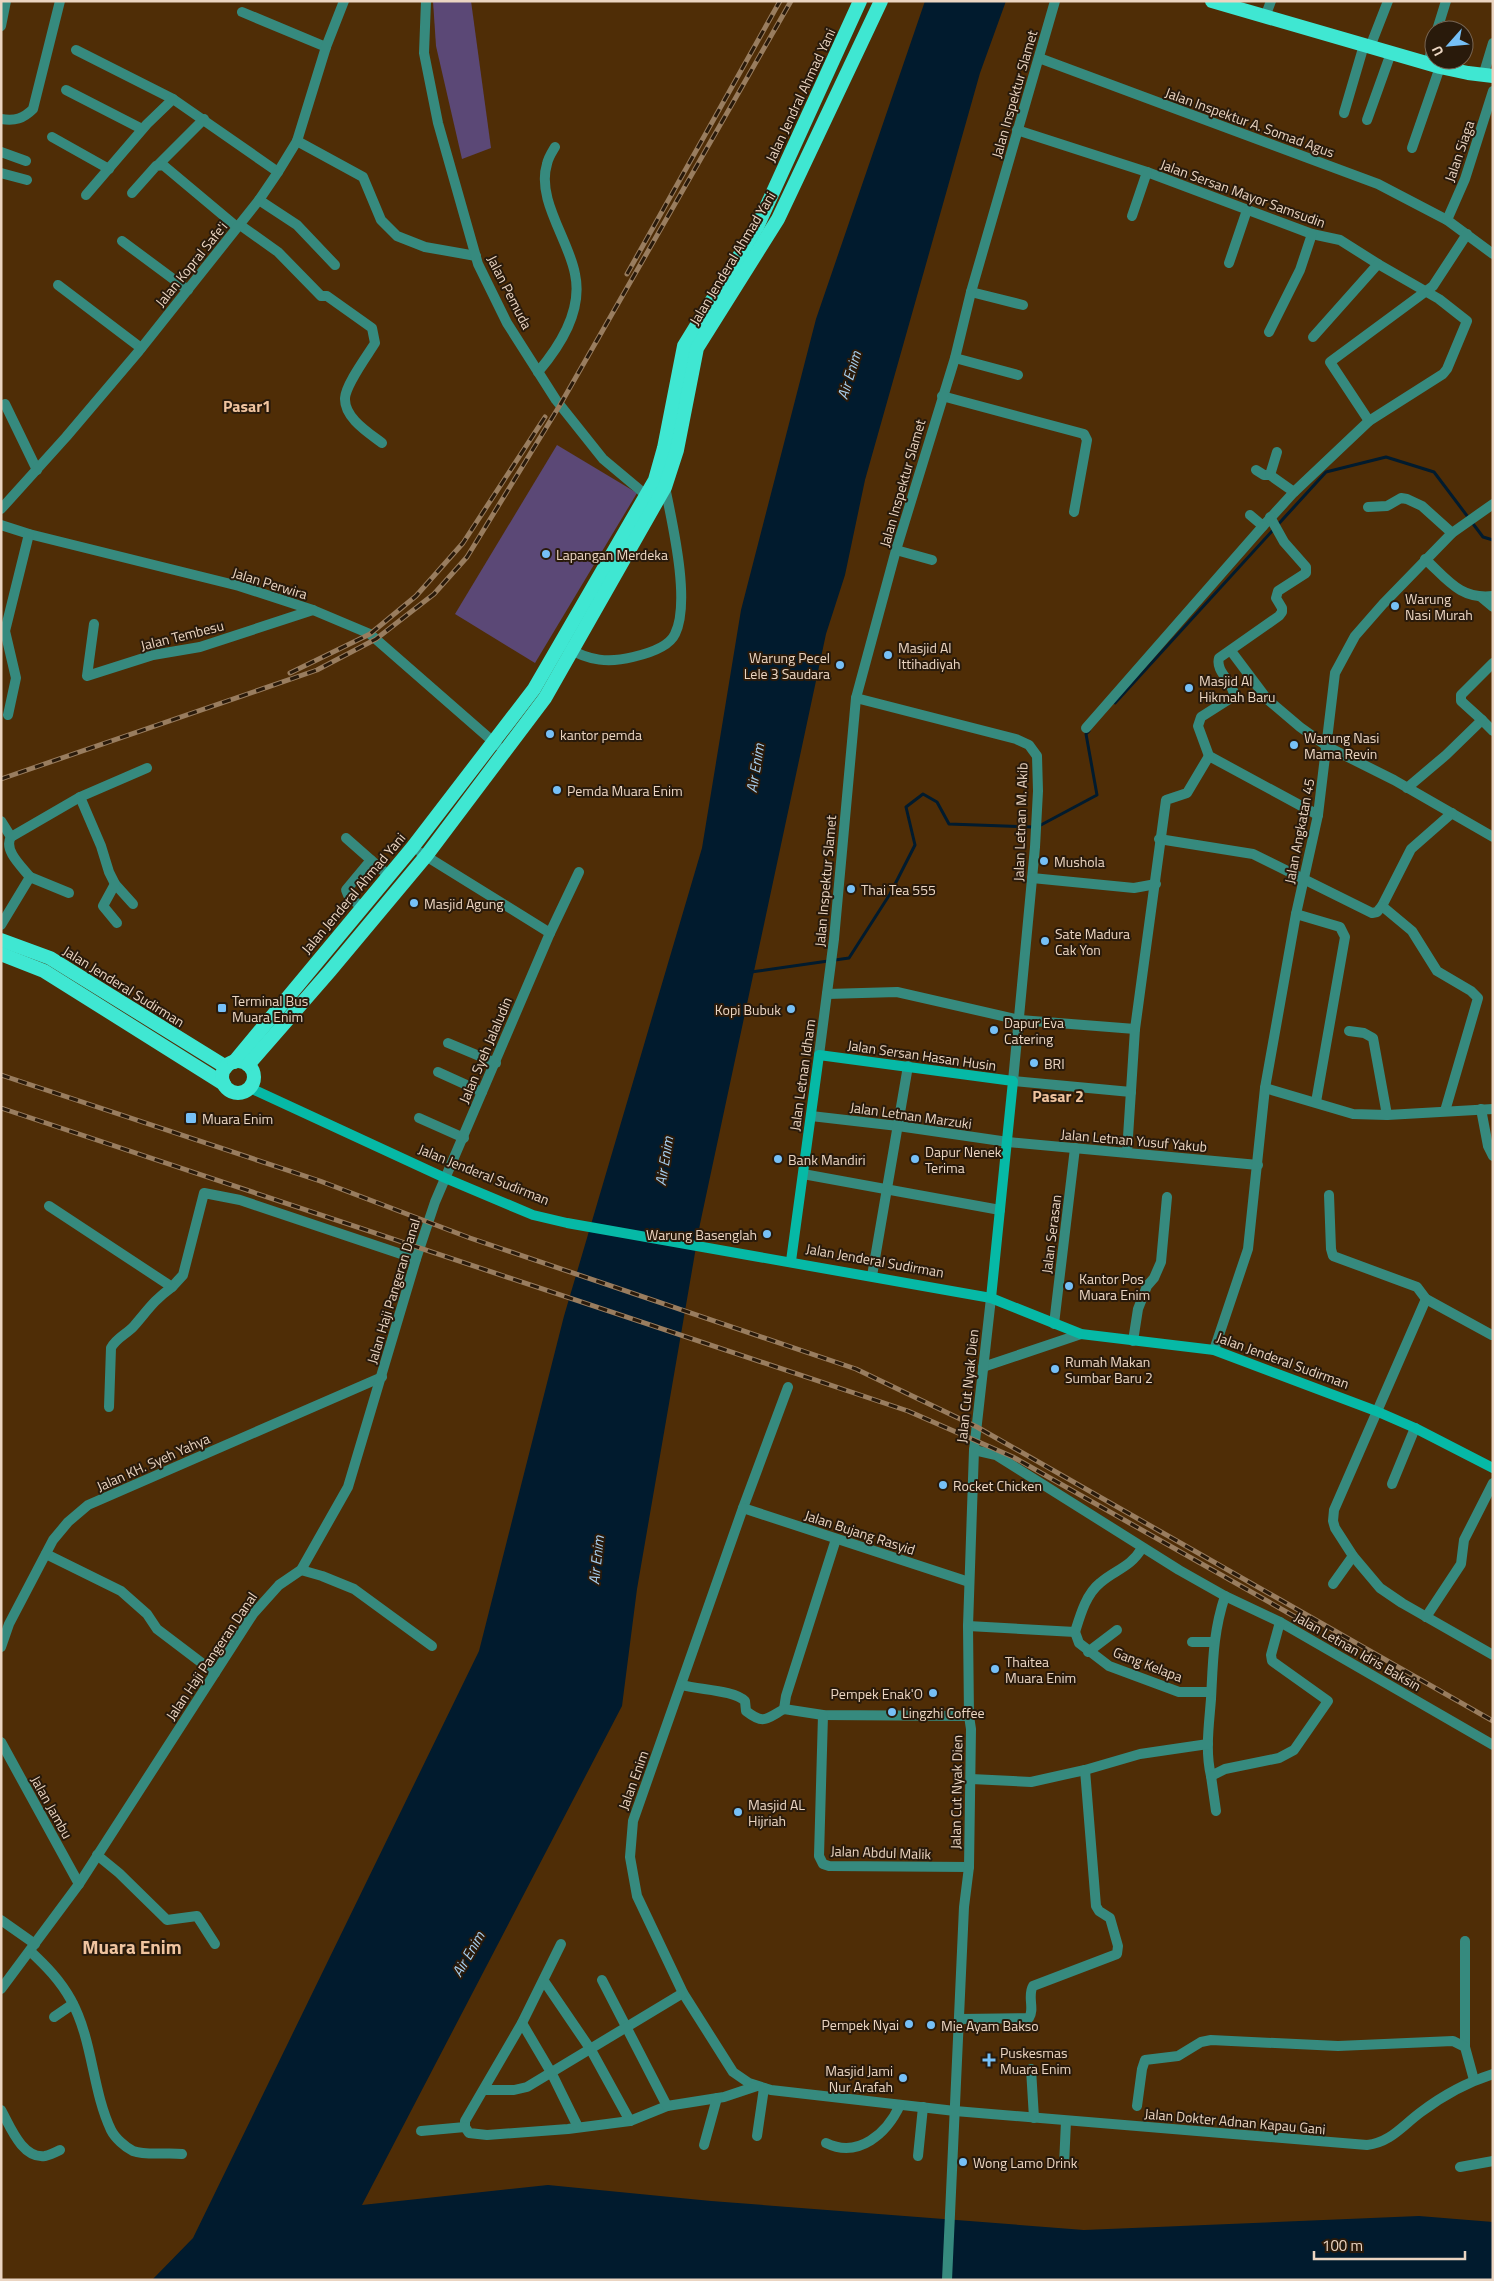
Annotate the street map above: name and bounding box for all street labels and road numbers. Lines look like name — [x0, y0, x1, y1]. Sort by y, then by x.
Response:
street label: Jalan Jendral Ahmad Yani — [760, 25, 840, 165]
street label: Jalan Inspektur Slamet — [986, 27, 1042, 160]
street label: Jalan Inspektur A. Somad Agus — [1162, 82, 1338, 162]
street label: Jalan Siaga — [1439, 117, 1479, 185]
street label: Jalan Sersan Mayor Samsudin — [1157, 153, 1329, 233]
street label: Jalan Jenderal Ahmad Yani — [684, 187, 780, 329]
street label: Jalan Kopral Safe'i — [150, 217, 232, 311]
street label: Jalan Pemuda — [482, 251, 538, 333]
street label: Jalan Inspektur Slamet — [874, 416, 930, 549]
street label: Jalan Perwira — [230, 562, 310, 604]
street label: Jalan Tembesu — [138, 615, 226, 655]
street label: Jalan Letnan M. Akib — [1007, 762, 1033, 882]
street label: Jalan Angkatan 45 — [1278, 776, 1320, 885]
street label: Jalan Inspektur Slamet — [809, 814, 841, 948]
street label: Jalan Jenderal Ahmad Yani — [296, 828, 410, 958]
street label: Jalan Jenderal Sudirman — [59, 940, 189, 1032]
street label: Jalan Syeh Jalaludin — [453, 994, 517, 1106]
street label: Jalan Letnan Idham — [784, 1018, 820, 1132]
street label: Jalan Sersan Hasan Husin — [846, 1034, 998, 1076]
street label: Jalan Letnan Marzuki — [849, 1096, 973, 1134]
street label: Jalan Letnan Yusuf Yakub — [1060, 1123, 1208, 1157]
street label: Jalan Jenderal Sudirman — [415, 1138, 553, 1210]
street label: Jalan Serasan — [1036, 1193, 1066, 1275]
street label: Jalan Haji Pangeran Danal — [361, 1216, 425, 1366]
street label: Jalan Jenderal Sudirman — [804, 1238, 946, 1282]
street label: Jalan Jenderal Sudirman — [1214, 1326, 1352, 1394]
street label: Jalan Cut Nyak Dien — [951, 1328, 983, 1444]
street label: Jalan KH. Syeh Yahya — [93, 1428, 213, 1496]
street label: Jalan Bujang Rasyid — [802, 1504, 918, 1560]
street label: Jalan Haji Pangeran Danal — [160, 1588, 262, 1724]
street label: Jalan Letnan Idris Baksin — [1291, 1606, 1425, 1696]
street label: Gang Kelapa — [1110, 1641, 1186, 1687]
street label: Jalan Cut Nyak Dien — [945, 1735, 967, 1849]
street label: Jalan Enim — [613, 1747, 653, 1813]
street label: Jalan Jambu — [26, 1772, 78, 1842]
street label: Jalan Abdul Malik — [830, 1840, 932, 1864]
street label: Jalan Dokter Adnan Kapau Gani — [1144, 2103, 1326, 2139]

